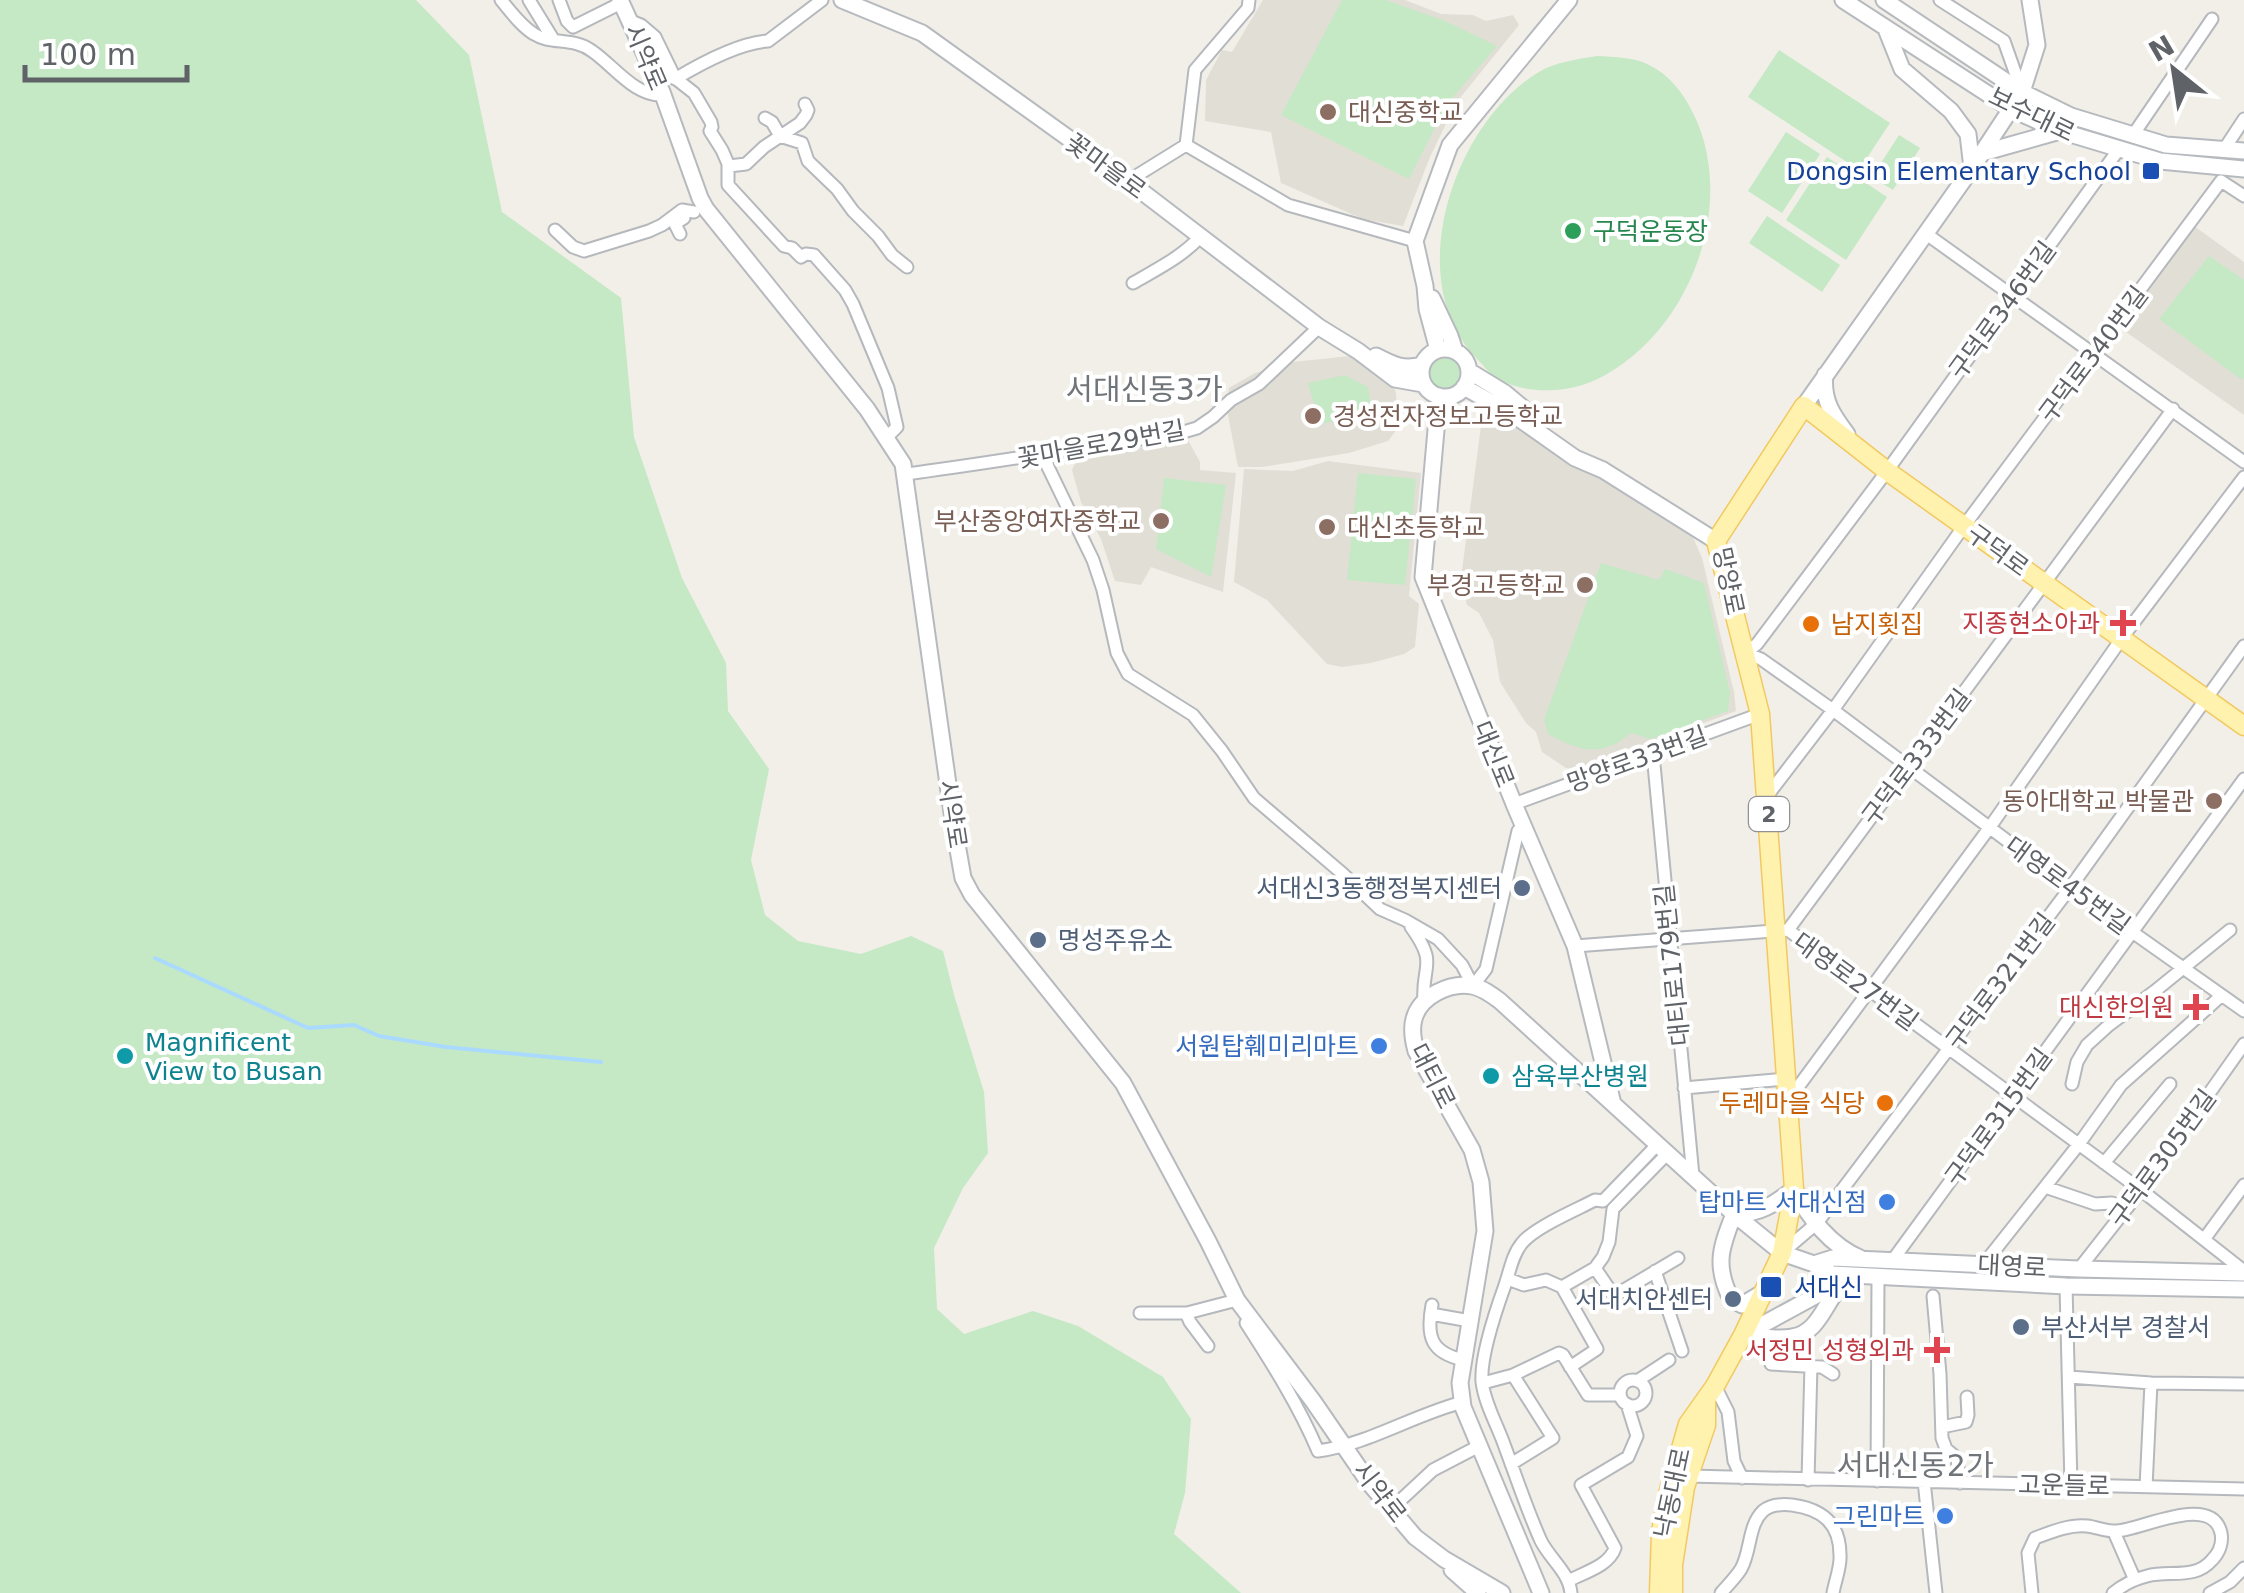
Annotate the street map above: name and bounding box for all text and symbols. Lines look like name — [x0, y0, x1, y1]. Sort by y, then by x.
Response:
scale bar — [25, 20, 188, 82]
street label: 시약로 — [619, 20, 672, 95]
north arrow — [2124, 20, 2224, 120]
text: N — [2143, 29, 2180, 69]
text: 100 m — [40, 37, 136, 72]
street label: 보수대로 — [1984, 81, 2079, 148]
place label: 대신중학교 — [1348, 98, 1463, 127]
marker: 대신중학교 — [1317, 101, 1339, 123]
street label: 꽃마을로 — [1060, 128, 1151, 205]
place label: Dongsin Elementary School — [1786, 157, 2131, 186]
marker: Dongsin Elementary School — [2140, 160, 2162, 182]
place label: 구덕운동장 — [1593, 217, 1708, 246]
marker: 구덕운동장 — [1562, 220, 1584, 242]
street label: 구덕로346번길 — [1943, 236, 2062, 385]
street label: 구덕로340번길 — [2033, 281, 2154, 428]
district label: 서대신동3가 — [1065, 372, 1223, 407]
place label: 경성전자정보고등학교 — [1333, 402, 1563, 431]
marker: 경성전자정보고등학교 — [1302, 405, 1324, 427]
street label: 꽃마을로29번길 — [1015, 415, 1187, 474]
place label: 부산중앙여자중학교 — [934, 507, 1141, 536]
marker: 부산중앙여자중학교 — [1150, 510, 1172, 532]
place label: 대신초등학교 — [1347, 513, 1485, 542]
marker: 대신초등학교 — [1316, 516, 1338, 538]
street label: 구덕로 — [1961, 518, 2034, 582]
street label: 망양로 — [1707, 544, 1750, 618]
place label: 부경고등학교 — [1427, 571, 1565, 600]
marker: 부경고등학교 — [1574, 574, 1596, 596]
place label: 지종현소아과 — [1962, 609, 2100, 638]
place label: 남지횟집 — [1831, 610, 1923, 639]
marker: 지종현소아과 — [2110, 610, 2136, 636]
marker: 남지횟집 — [1800, 613, 1822, 635]
street label: 구덕로333번길 — [1856, 684, 1977, 831]
street label: 대신로 — [1467, 717, 1520, 792]
street label: 망양로33번길 — [1563, 721, 1711, 798]
street label: 시약로 — [933, 778, 972, 850]
place label: 동아대학교 박물관 — [2002, 787, 2194, 816]
marker: 동아대학교 박물관 — [2203, 790, 2225, 812]
road number: 2 — [1749, 797, 1789, 831]
street label: 대영로45번길 — [2000, 831, 2136, 940]
place label: 서대신3동행정복지센터 — [1256, 874, 1502, 903]
marker: 서대신3동행정복지센터 — [1511, 877, 1533, 899]
street label: 대티로179번길 — [1650, 883, 1695, 1047]
street label: 구덕로321번길 — [1940, 908, 2061, 1055]
place label: 명성주유소 — [1058, 926, 1173, 955]
street label: 대영로27번길 — [1788, 927, 1924, 1036]
marker: 명성주유소 — [1027, 929, 1049, 951]
place label: 대신한의원 — [2059, 993, 2174, 1022]
marker: 대신한의원 — [2183, 994, 2209, 1020]
place label: Magnificent View to Busan — [145, 1028, 323, 1086]
place label: 서원탑훼미리마트 — [1175, 1032, 1359, 1061]
marker: 서원탑훼미리마트 — [1368, 1035, 1390, 1057]
street label: 대티로 — [1404, 1039, 1461, 1114]
street label: 구덕로315번길 — [1939, 1043, 2058, 1192]
marker: Magnificent View to Busan — [114, 1045, 136, 1067]
place label: 삼육부산병원 — [1511, 1062, 1649, 1091]
marker: 삼육부산병원 — [1480, 1065, 1502, 1087]
street label: 구덕로305번길 — [2103, 1084, 2222, 1233]
place label: 두레마을 식당 — [1719, 1089, 1865, 1118]
marker: 두레마을 식당 — [1874, 1092, 1896, 1114]
place label: 탑마트 서대신점 — [1698, 1188, 1867, 1217]
marker: 탑마트 서대신점 — [1876, 1191, 1898, 1213]
street label: 대영로 — [1977, 1250, 2047, 1283]
place label: 서대신 — [1794, 1273, 1863, 1302]
marker: 서대신 — [1758, 1274, 1784, 1300]
place label: 서대치안센터 — [1575, 1285, 1713, 1314]
marker: 서대치안센터 — [1722, 1288, 1744, 1310]
place label: 부산서부 경찰서 — [2041, 1313, 2210, 1342]
marker: 부산서부 경찰서 — [2010, 1316, 2032, 1338]
place label: 서정민 성형외과 — [1745, 1336, 1914, 1365]
marker: 서정민 성형외과 — [1924, 1337, 1950, 1363]
street label: 낙동대로 — [1649, 1445, 1696, 1541]
district label: 서대신동2가 — [1836, 1448, 1994, 1483]
street label: 시약로 — [1347, 1456, 1412, 1528]
street label: 고운들로 — [2018, 1470, 2110, 1501]
place label: 그린마트 — [1833, 1502, 1925, 1531]
marker: 그린마트 — [1934, 1505, 1956, 1527]

